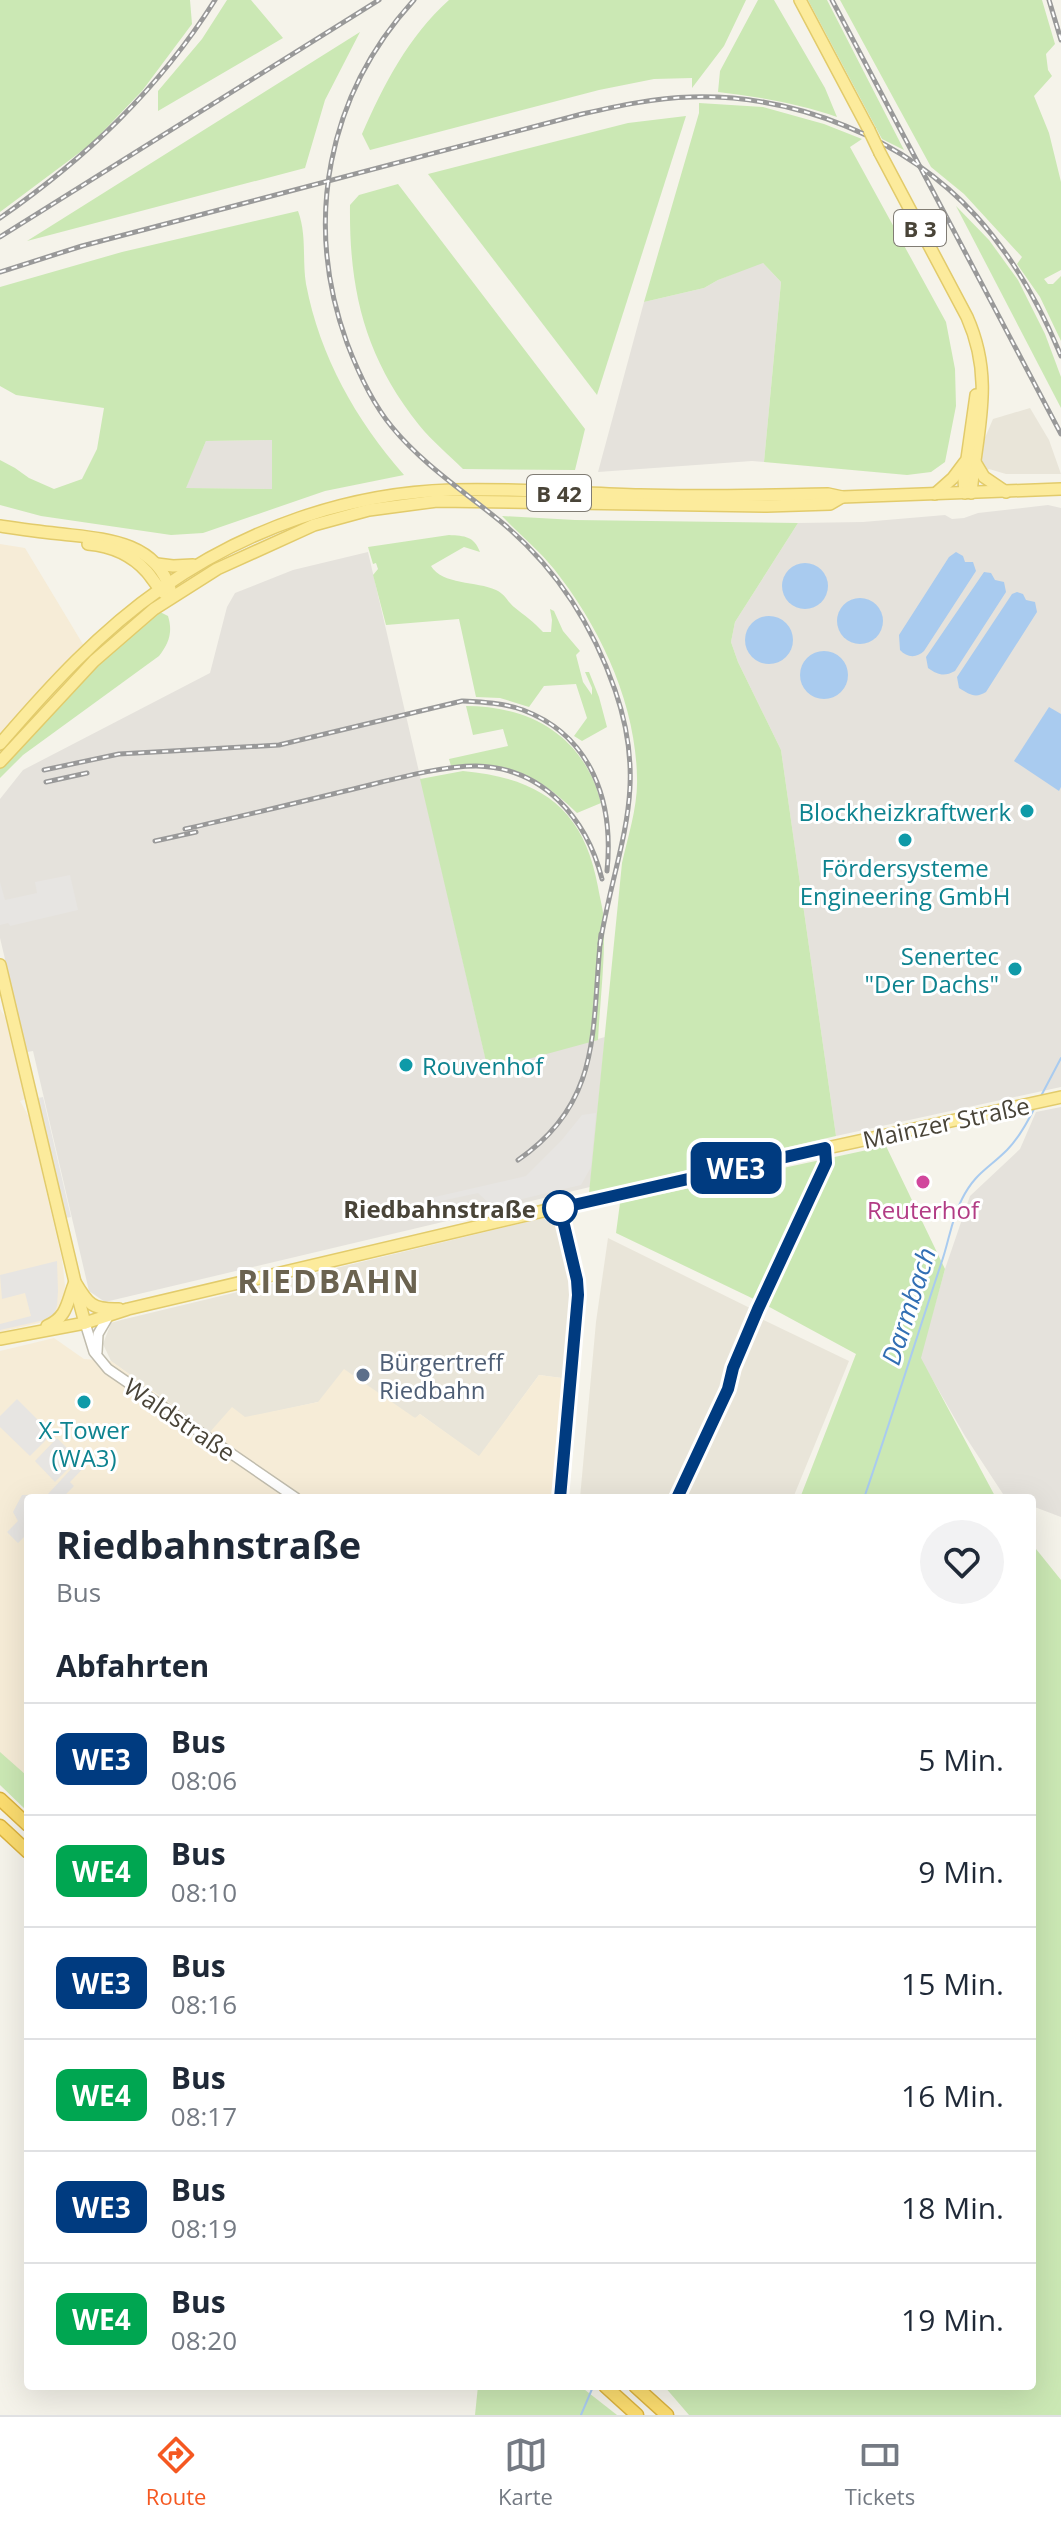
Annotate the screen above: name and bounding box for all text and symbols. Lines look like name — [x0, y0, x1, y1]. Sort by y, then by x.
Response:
road number: B 3 — [894, 210, 946, 246]
road number: B 42 — [527, 475, 591, 511]
place label: Blockheizkraftwerk — [799, 795, 1011, 828]
marker: Blockheizkraftwerk — [1018, 802, 1036, 820]
marker: Fördersysteme Engineering GmbH — [896, 831, 914, 849]
place label: Fördersysteme Engineering GmbH — [800, 851, 1010, 912]
place label: Senertec "Der Dachs" — [865, 939, 999, 1000]
marker: Senertec "Der Dachs" — [1006, 960, 1024, 978]
place label: Rouvenhof — [422, 1049, 545, 1082]
marker: Rouvenhof — [397, 1056, 415, 1074]
street label: Mainzer Straße — [860, 1088, 1032, 1156]
line badge: WE3 — [690, 1142, 782, 1194]
text: WE3 — [707, 1149, 765, 1187]
marker: Reuterhof — [914, 1173, 932, 1191]
marker: Riedbahnstraße — [543, 1191, 577, 1225]
place label: Riedbahnstraße — [343, 1192, 536, 1225]
place label: Reuterhof — [867, 1193, 981, 1226]
water label: Darmbach — [872, 1243, 944, 1369]
district label: RIEDBAHN — [237, 1259, 421, 1302]
place label: Bürgertreff Riedbahn — [379, 1345, 505, 1406]
marker: Bürgertreff Riedbahn — [354, 1366, 372, 1384]
street label: Waldstraße — [118, 1370, 242, 1468]
marker: X-Tower (WA3) — [75, 1393, 93, 1411]
place label: X-Tower (WA3) — [38, 1413, 130, 1474]
text: Riedbahnstraße — [56, 1518, 361, 1570]
button: heart — [920, 1520, 1004, 1604]
text: Bus — [56, 1574, 101, 1610]
text: Abfahrten — [56, 1645, 209, 1686]
text: Bus — [171, 1721, 226, 1762]
text: 5 Min. — [918, 1739, 1004, 1780]
text: WE3 — [72, 1740, 131, 1778]
text: 08:06 — [171, 1762, 237, 1798]
text: Bus — [171, 1833, 226, 1874]
text: 9 Min. — [918, 1851, 1004, 1892]
text: WE4 — [72, 1852, 131, 1890]
text: 08:10 — [171, 1874, 237, 1910]
text: Bus — [171, 1945, 226, 1986]
text: 15 Min. — [901, 1963, 1004, 2004]
text: WE3 — [72, 1964, 131, 2002]
text: 08:16 — [171, 1986, 237, 2022]
text: Bus — [171, 2057, 226, 2098]
text: 16 Min. — [901, 2075, 1004, 2116]
text: WE4 — [72, 2076, 131, 2114]
text: 08:17 — [171, 2098, 237, 2134]
text: Bus — [171, 2169, 226, 2210]
text: 18 Min. — [901, 2187, 1004, 2228]
text: WE3 — [72, 2188, 131, 2226]
text: 08:19 — [171, 2210, 237, 2246]
text: Bus — [171, 2281, 226, 2322]
text: 19 Min. — [901, 2299, 1004, 2340]
text: WE4 — [72, 2300, 131, 2338]
text: 08:20 — [171, 2322, 237, 2358]
tab: Route — [146, 2433, 206, 2511]
tab: Karte — [498, 2433, 553, 2511]
tab: Tickets — [845, 2433, 915, 2511]

